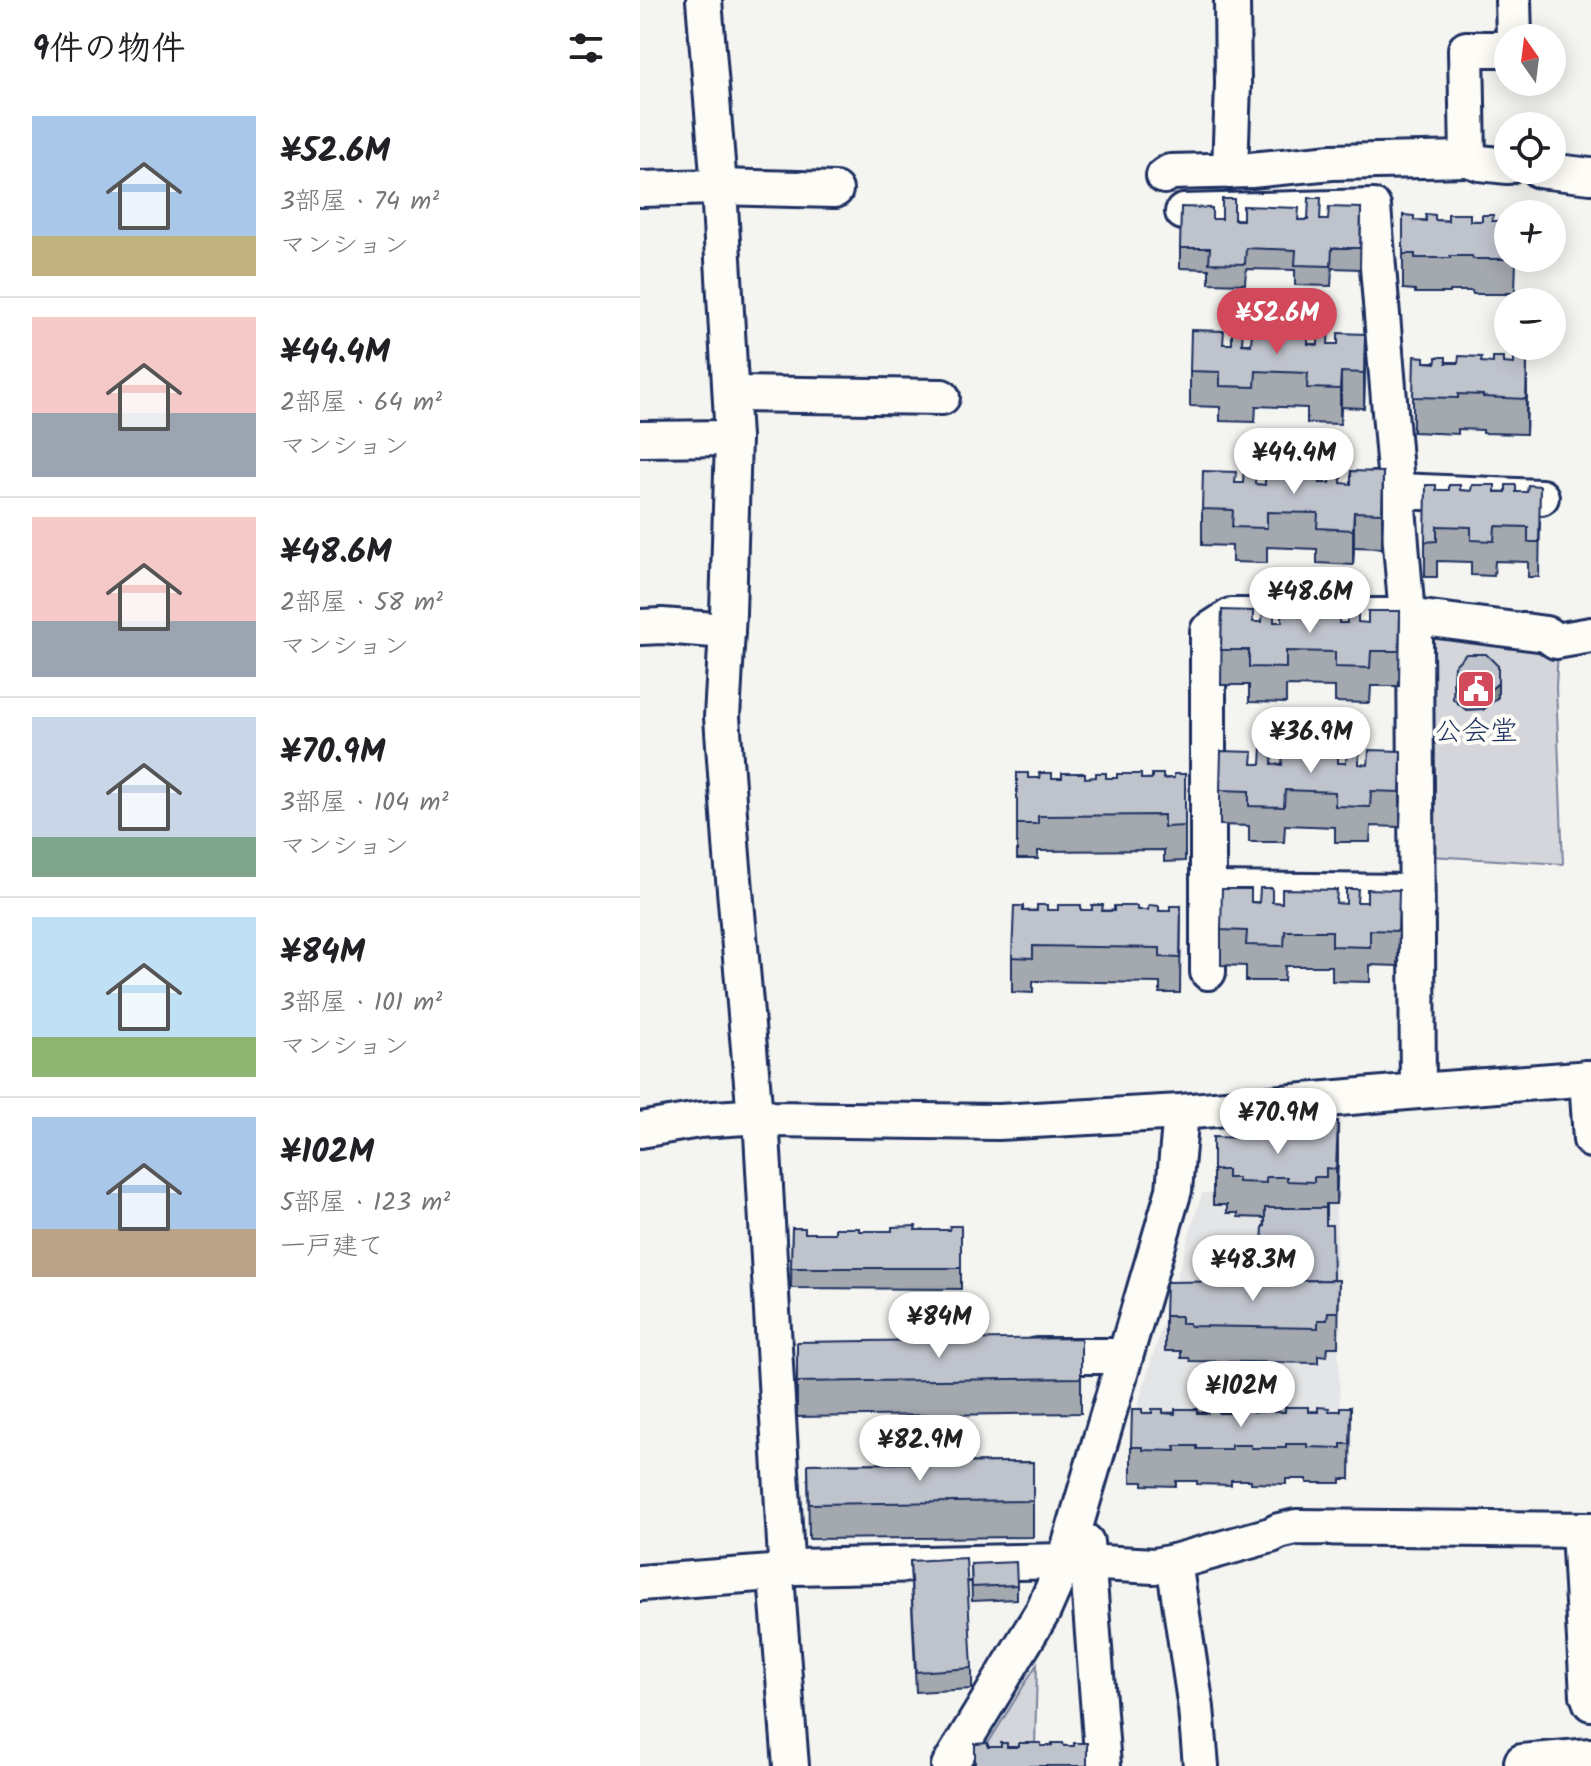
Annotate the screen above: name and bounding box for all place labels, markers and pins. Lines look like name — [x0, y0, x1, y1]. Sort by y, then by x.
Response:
pin: ¥52.6M — [1212, 288, 1342, 356]
pin: ¥44.4M — [1229, 428, 1359, 496]
pin: ¥48.6M — [1245, 567, 1375, 635]
public building icon: 公会堂 — [1455, 668, 1497, 710]
pin: ¥36.9M — [1246, 707, 1376, 775]
place label: 公会堂 — [1434, 710, 1518, 755]
pin: ¥70.9M — [1213, 1088, 1343, 1156]
pin: ¥48.3M — [1188, 1235, 1318, 1303]
pin: ¥84M — [892, 1292, 986, 1360]
pin: ¥102M — [1185, 1361, 1297, 1429]
pin: ¥82.9M — [855, 1415, 985, 1483]

